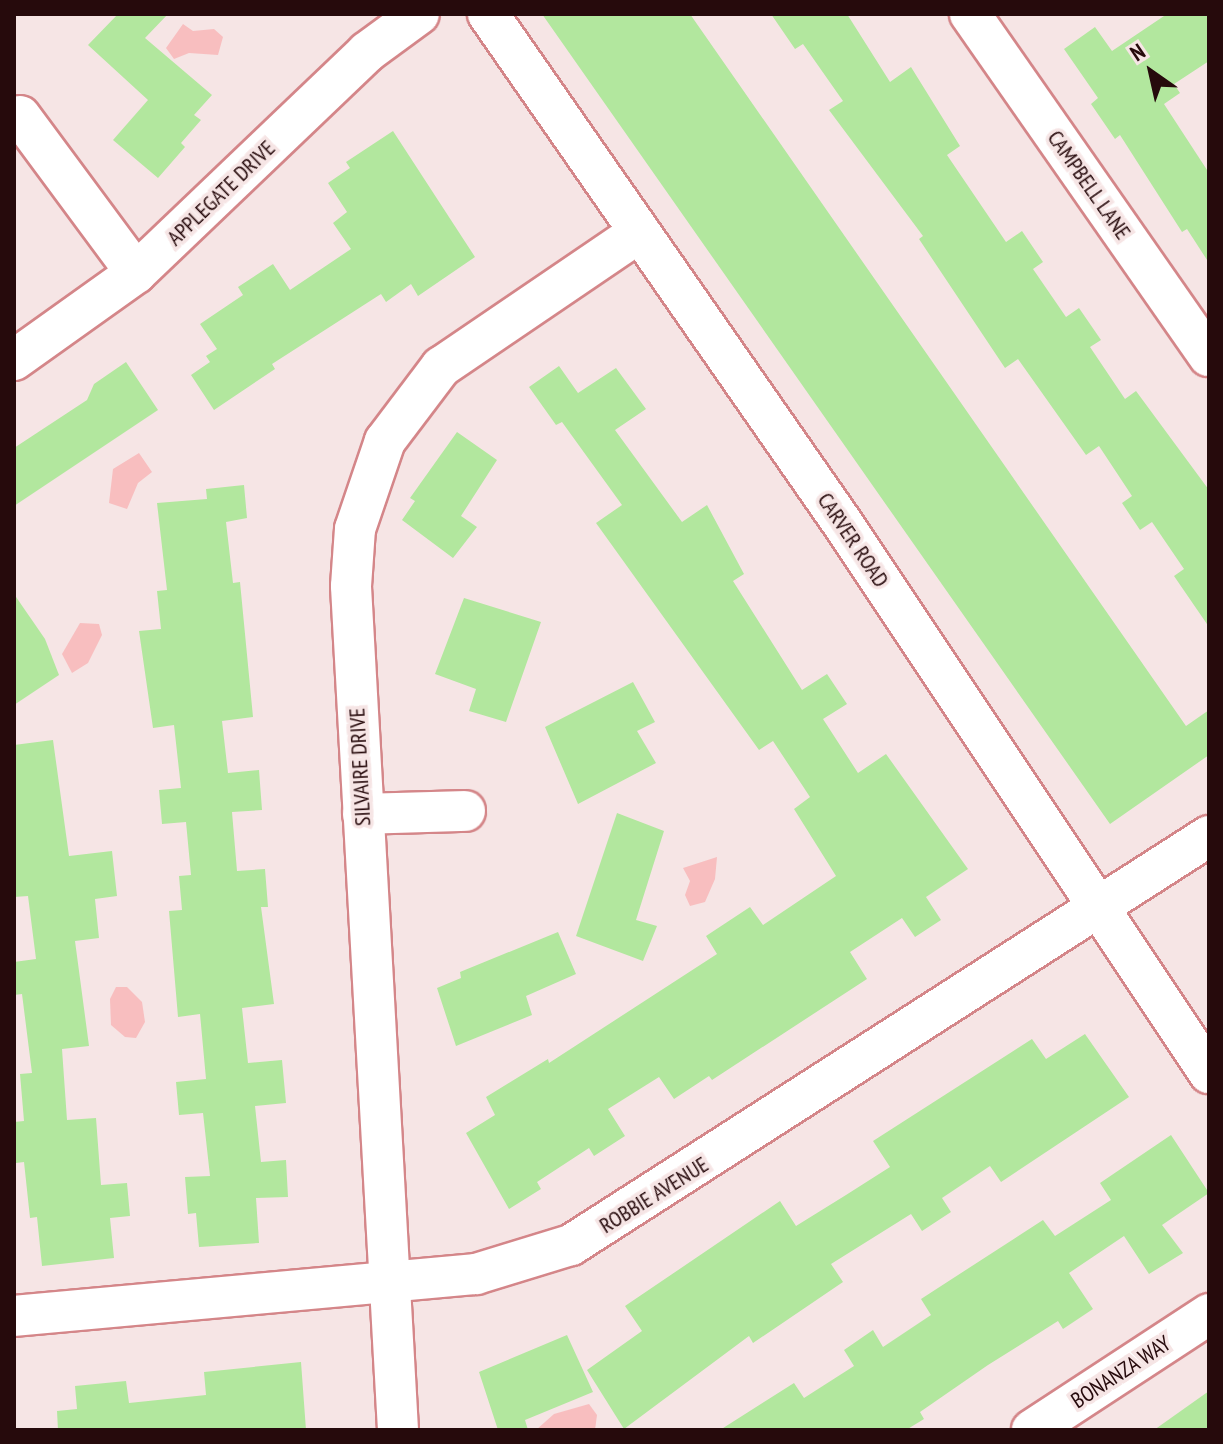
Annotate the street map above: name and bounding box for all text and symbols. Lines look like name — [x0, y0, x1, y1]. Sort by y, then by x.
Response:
north arrow — [1111, 32, 1191, 112]
text: N — [1125, 37, 1150, 67]
street label: CAMPBELL LANE — [1042, 125, 1136, 245]
street label: APPLEGATE DRIVE — [162, 135, 280, 251]
street label: CARVER ROAD — [812, 488, 894, 592]
street label: SILVAIRE DRIVE — [344, 707, 376, 827]
street label: ROBBIE AVENUE — [594, 1151, 714, 1239]
street label: BONANZA WAY — [1066, 1330, 1176, 1414]

